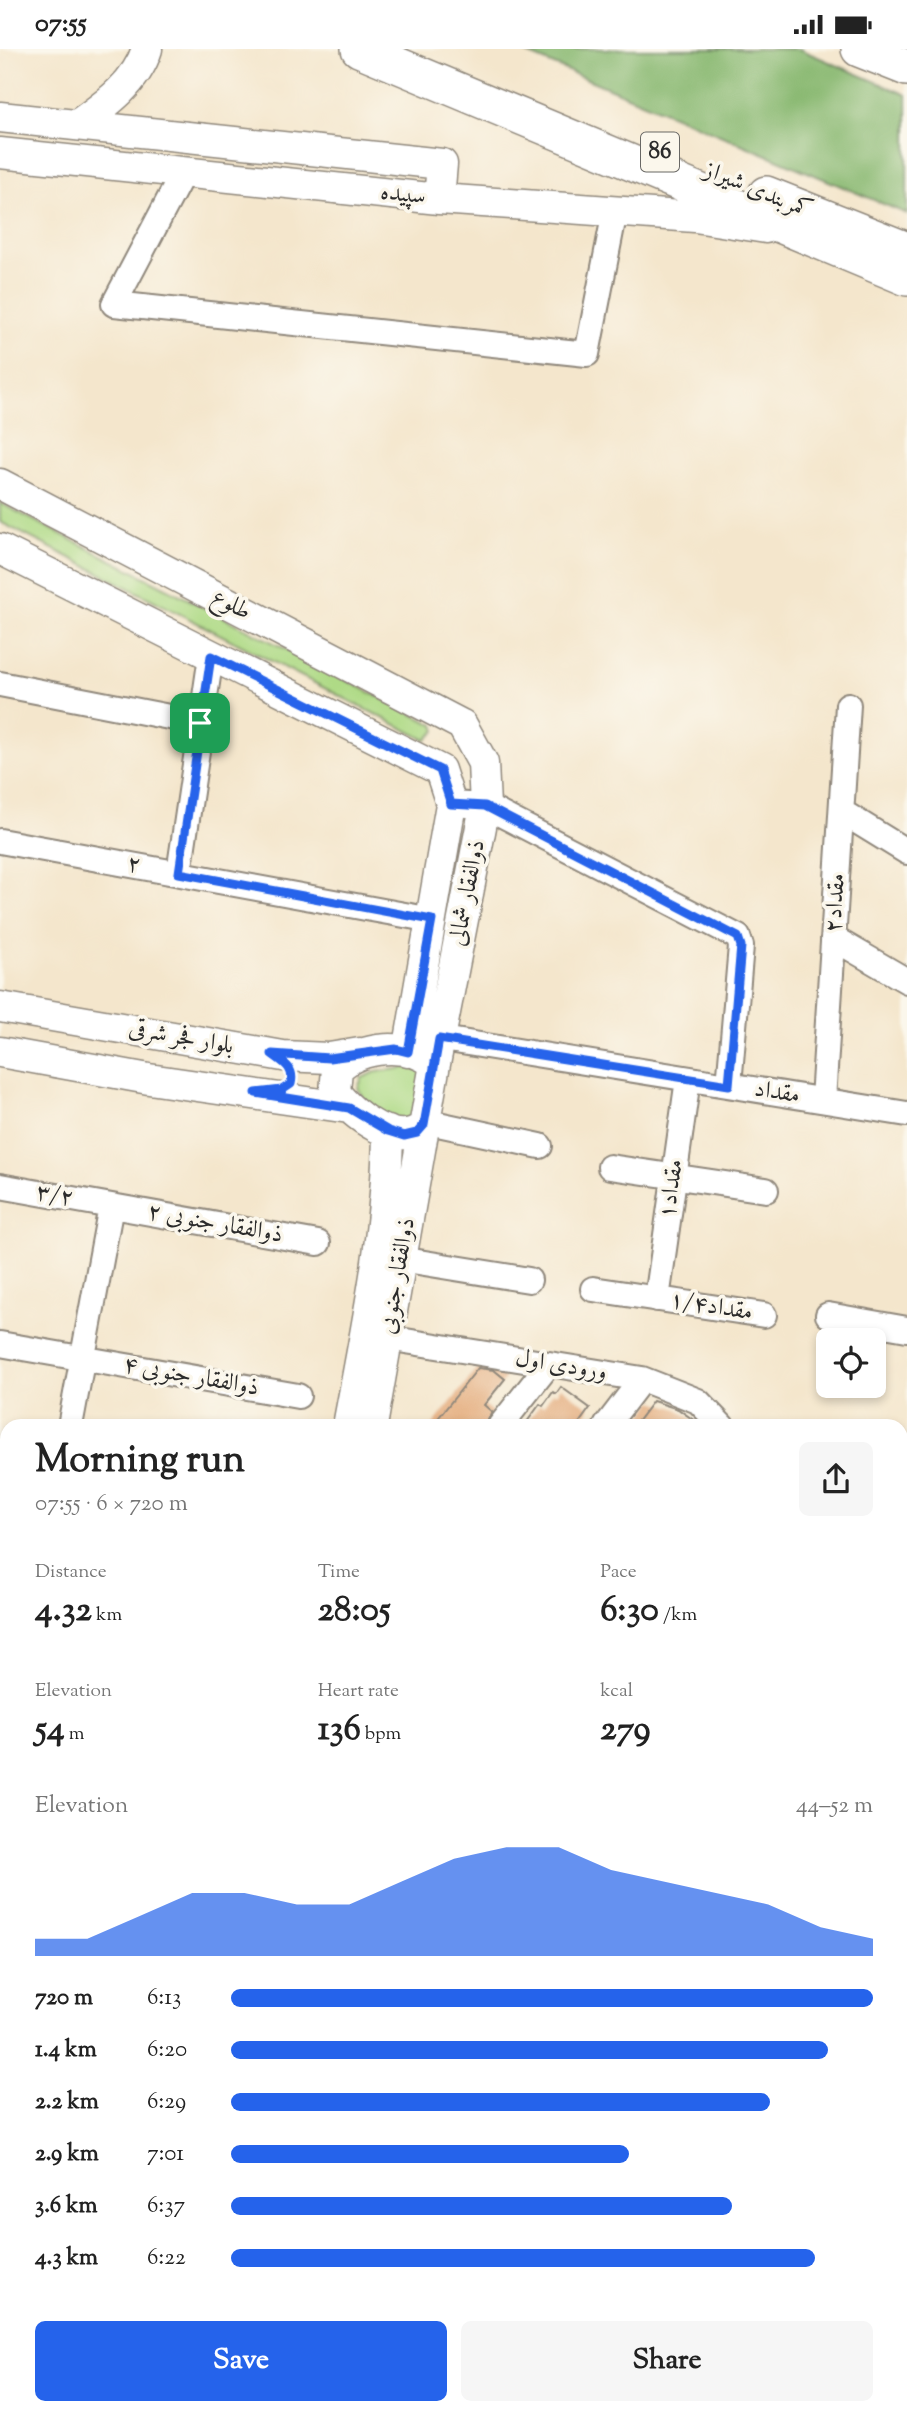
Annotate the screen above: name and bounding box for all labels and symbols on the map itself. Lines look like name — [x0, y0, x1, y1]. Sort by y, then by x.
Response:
road number: 86 — [641, 132, 679, 171]
street label: کمربندی شیراز — [697, 153, 818, 228]
street label: سپیده — [379, 176, 427, 214]
street label: طلوع — [205, 581, 257, 630]
pin — [170, 693, 230, 753]
street label: ذوالفقار شمالی — [441, 837, 495, 949]
street label: ۲ — [124, 847, 144, 883]
street label: مقداد۲ — [817, 872, 855, 934]
street label: بلوار فجر شرقی — [126, 1012, 236, 1064]
street label: مقداد — [752, 1073, 802, 1113]
street label: مقداد۱ — [651, 1157, 693, 1221]
street label: ۳/۲ — [33, 1176, 77, 1216]
street label: ۲ ذوالفقار جنوبی — [145, 1195, 285, 1253]
street label: ذوالفقار جنوبی — [371, 1215, 425, 1337]
street label: مقداد۱/۴ — [667, 1284, 755, 1330]
street label: ورودی اول — [513, 1342, 609, 1390]
street label: ۴ ذوالفقار جنوبی — [121, 1348, 261, 1406]

